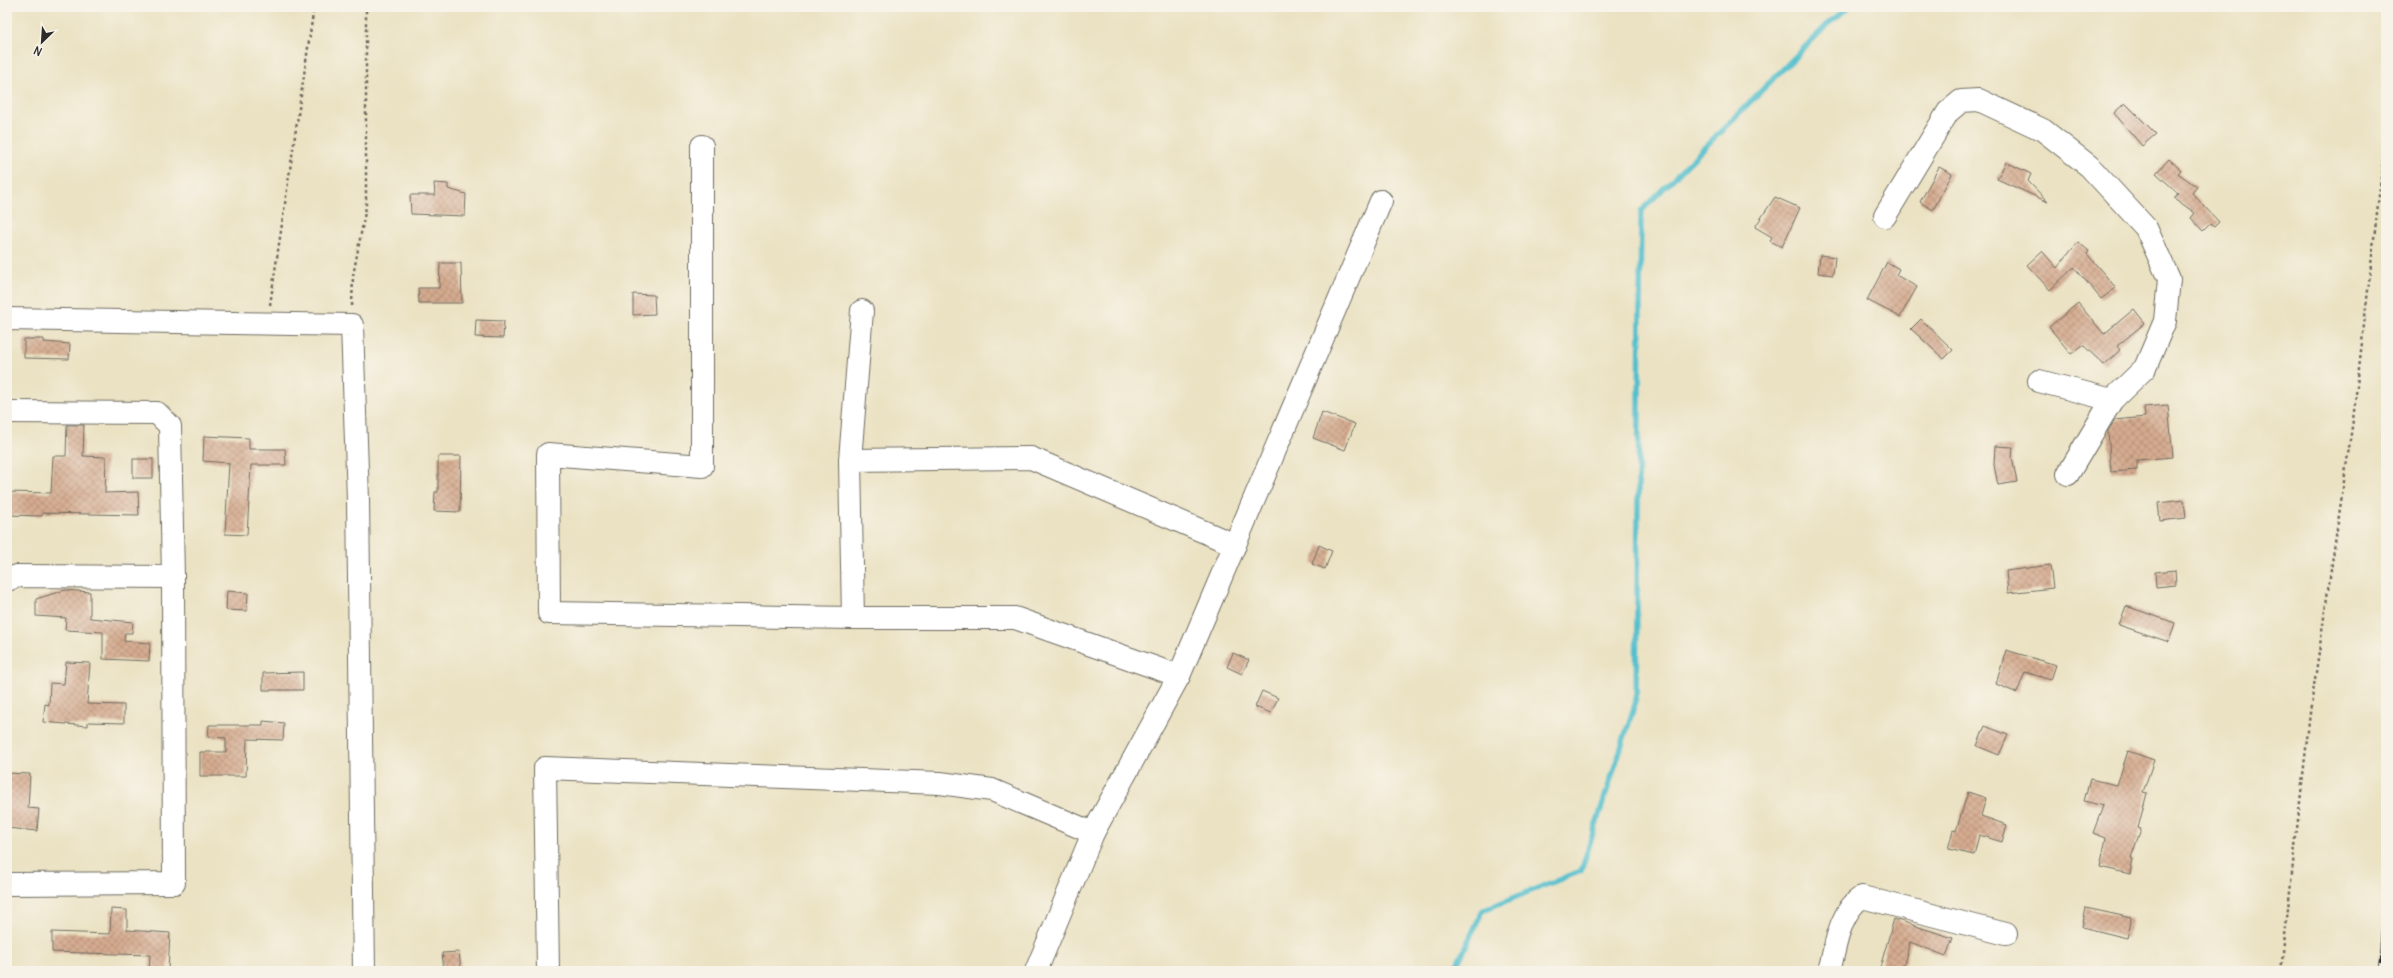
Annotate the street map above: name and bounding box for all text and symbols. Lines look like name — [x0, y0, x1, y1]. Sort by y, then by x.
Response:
north arrow — [22, 22, 62, 62]
text: N — [31, 43, 44, 59]

